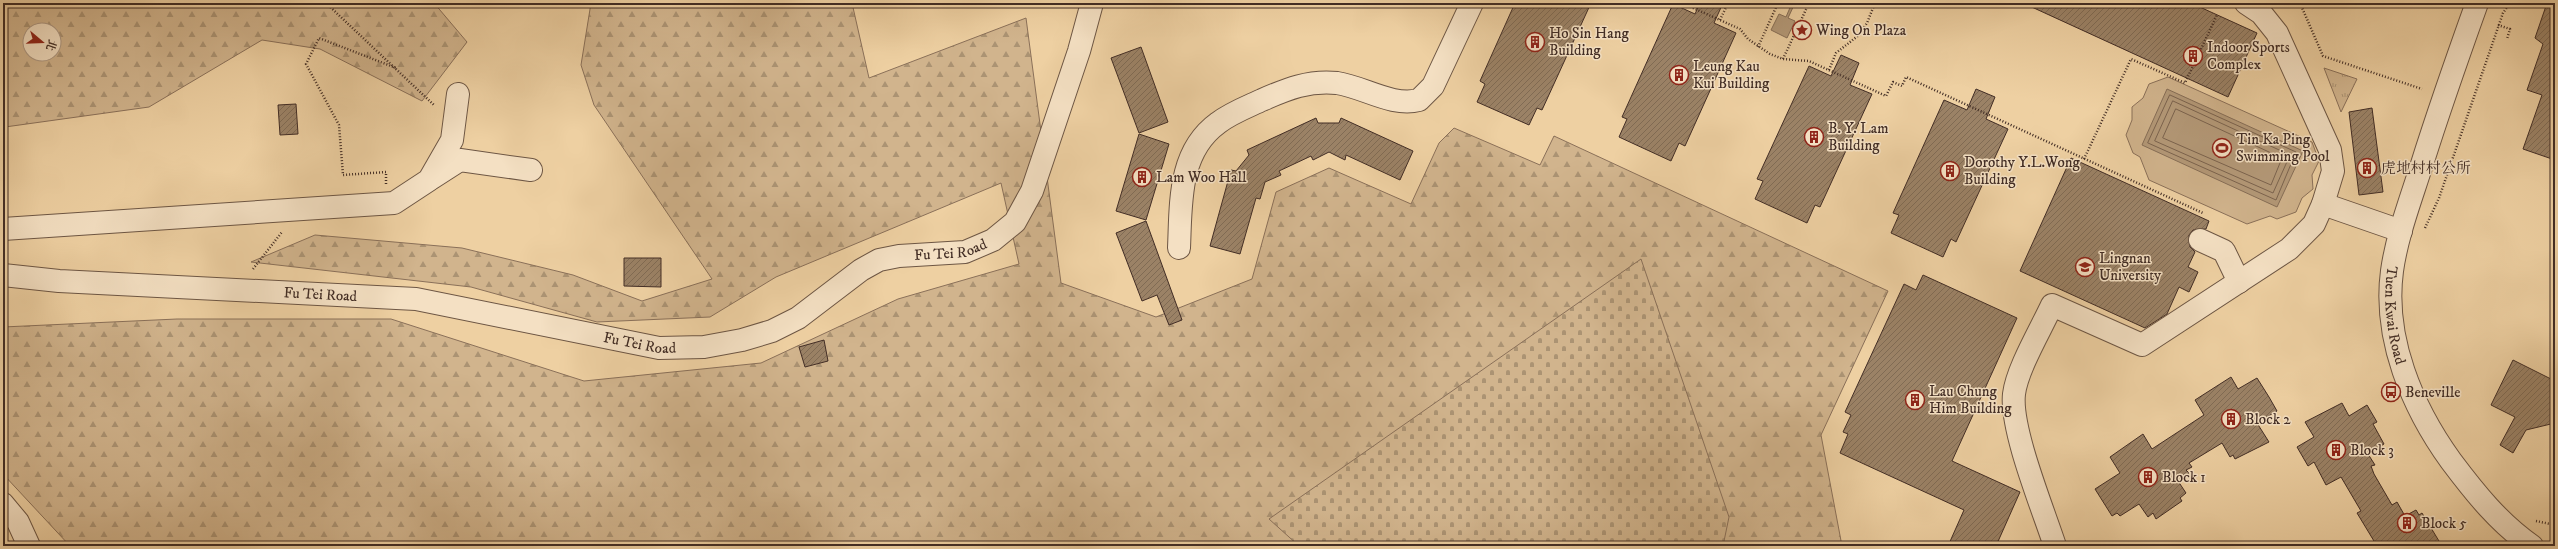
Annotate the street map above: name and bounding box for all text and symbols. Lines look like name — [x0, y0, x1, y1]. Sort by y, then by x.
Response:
place icon: Wing On Plaza — [1791, 19, 1813, 41]
place label: Wing On Plaza — [1815, 21, 1907, 40]
north arrow — [22, 22, 62, 62]
place label: Ho Sin Hang Building — [1549, 24, 1629, 60]
building icon: Ho Sin Hang Building — [1524, 31, 1546, 53]
text: 北 — [42, 37, 59, 52]
place label: Indoor Sports Complex — [2207, 38, 2290, 74]
building icon: Indoor Sports Complex — [2182, 45, 2204, 67]
place label: Leung Kau Kui Building — [1693, 57, 1770, 93]
building icon: Leung Kau Kui Building — [1668, 64, 1690, 86]
place label: B. Y. Lam Building — [1828, 119, 1889, 155]
building icon: B. Y. Lam Building — [1803, 126, 1825, 148]
place label: Tin Ka Ping Swimming Pool — [2236, 130, 2330, 166]
sports icon: Tin Ka Ping Swimming Pool — [2211, 137, 2233, 159]
place label: Dorothy Y.L.Wong Building — [1964, 153, 2081, 189]
building icon: 虎地村村公所 — [2356, 157, 2378, 179]
place label: 虎地村村公所 — [2381, 159, 2471, 178]
building icon: Dorothy Y.L.Wong Building — [1939, 160, 1961, 182]
building icon: Lam Woo Hall — [1131, 166, 1153, 188]
place label: Lam Woo Hall — [1156, 168, 1247, 187]
street label: Fu Tei Road — [914, 234, 990, 265]
place label: Lingnan University — [2099, 249, 2162, 285]
school or university icon: Lingnan University — [2074, 256, 2096, 278]
street label: Tuen Kwai Road — [2381, 265, 2410, 367]
street label: Fu Tei Road — [283, 283, 358, 306]
street label: Fu Tei Road — [602, 328, 677, 358]
bus stop icon: Beneville — [2380, 381, 2402, 403]
place label: Lau Chung Him Building — [1929, 382, 2012, 418]
place label: Beneville — [2405, 383, 2460, 402]
building icon: Lau Chung Him Building — [1904, 389, 1926, 411]
building icon: Block 2 — [2220, 408, 2242, 430]
place label: Block 2 — [2245, 410, 2291, 429]
building icon: Block 3 — [2325, 439, 2347, 461]
place label: Block 3 — [2350, 441, 2394, 460]
building icon: Block 1 — [2137, 466, 2159, 488]
place label: Block 1 — [2162, 468, 2206, 487]
building icon: Block 5 — [2396, 512, 2418, 534]
place label: Block 5 — [2421, 514, 2467, 533]

